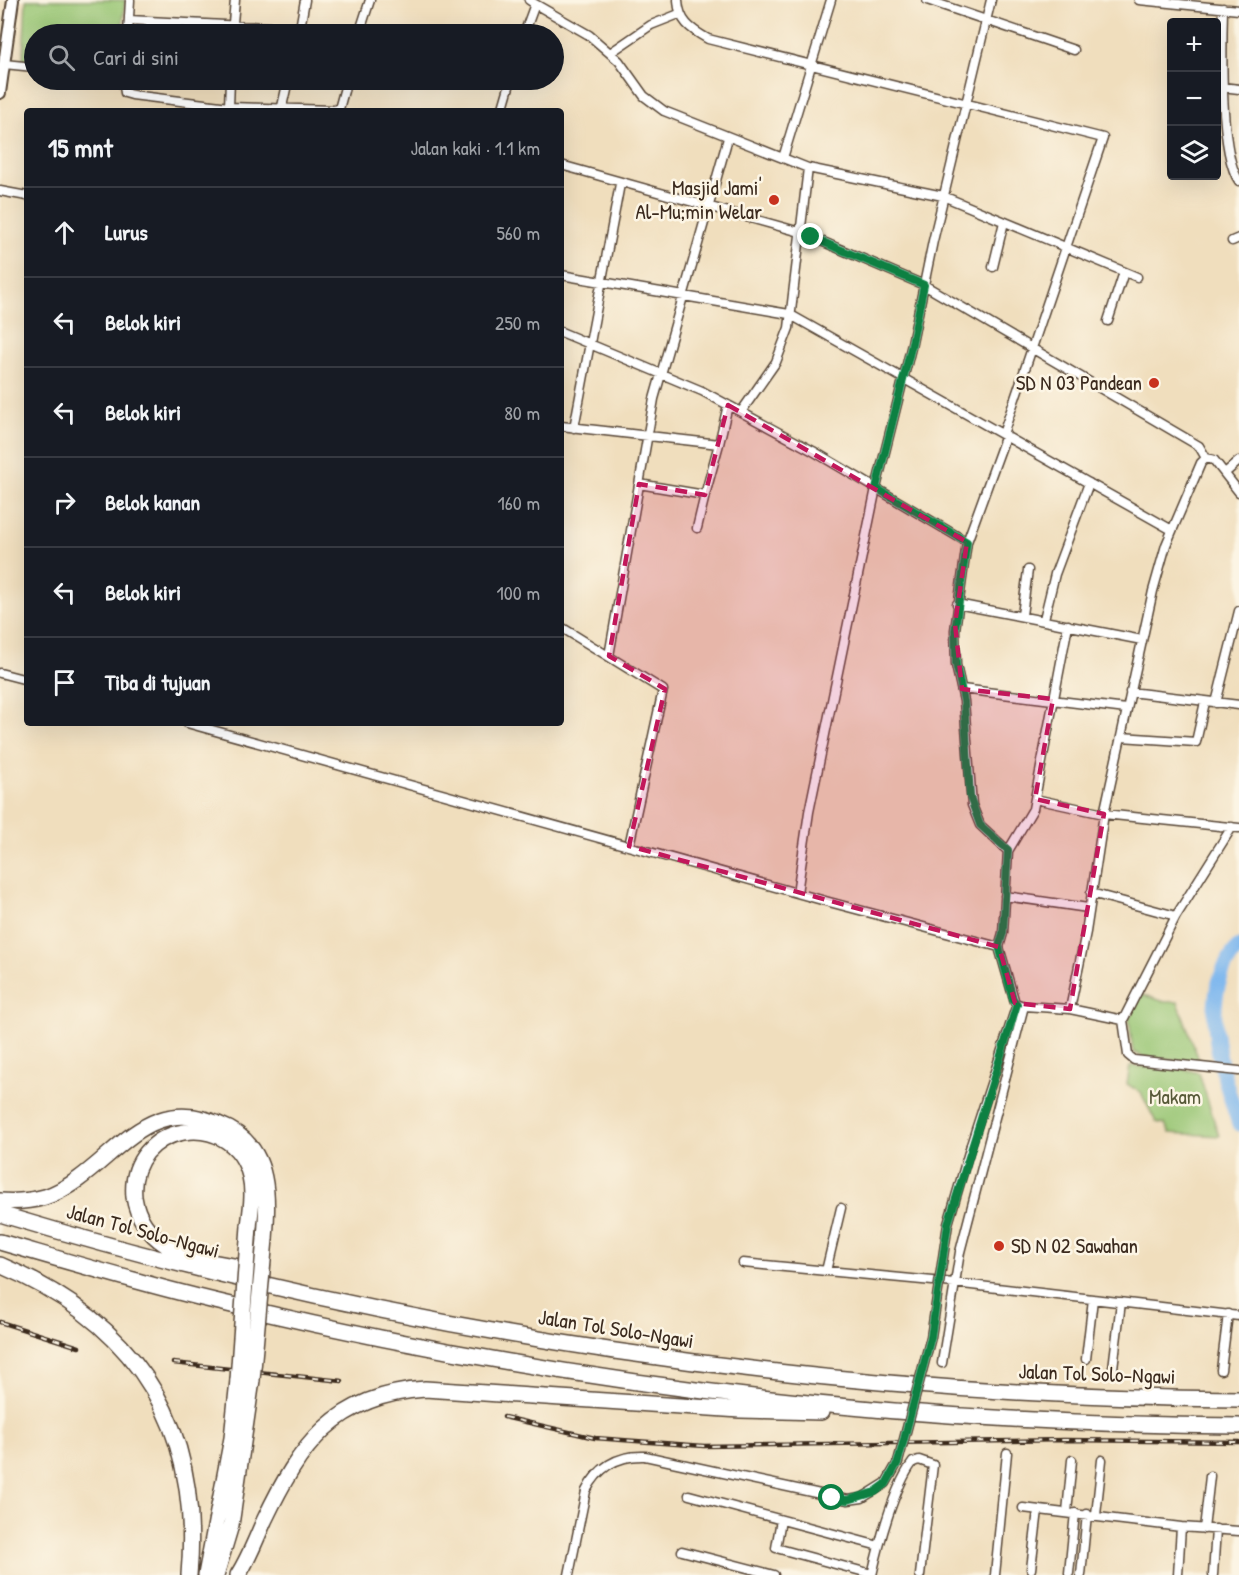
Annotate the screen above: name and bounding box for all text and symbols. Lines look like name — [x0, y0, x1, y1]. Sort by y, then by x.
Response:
map controls — [1167, 18, 1221, 180]
button: + — [1167, 18, 1221, 72]
search box — [24, 24, 564, 90]
icon: search — [45, 41, 78, 74]
text: Cari di sini — [93, 42, 179, 72]
button: − — [1167, 72, 1221, 126]
button: layers — [1167, 126, 1221, 180]
text: 15 mnt — [48, 130, 113, 165]
text: Jalan kaki · 1.1 km — [411, 134, 540, 161]
place label: Masjid Jami' Al-Mu;min Welar — [635, 173, 762, 226]
marker: Masjid Jami' Al-Mu;min Welar — [767, 193, 781, 207]
icon: ahead — [48, 216, 81, 249]
text: Lurus — [105, 217, 148, 247]
text: 560 m — [496, 219, 540, 246]
route end — [797, 223, 823, 249]
icon: left — [48, 306, 81, 339]
text: Belok kiri — [105, 307, 181, 337]
text: 250 m — [495, 309, 540, 336]
place label: SD N 03 Pandean — [1016, 368, 1142, 397]
marker: SD N 03 Pandean — [1147, 376, 1161, 390]
icon: left — [48, 396, 81, 429]
text: Belok kiri — [105, 397, 181, 427]
text: 80 m — [504, 399, 540, 426]
icon: right — [48, 486, 81, 519]
text: Belok kanan — [105, 487, 200, 517]
text: 160 m — [498, 489, 540, 516]
icon: left — [48, 576, 81, 609]
text: Belok kiri — [105, 577, 181, 607]
text: 100 m — [497, 579, 540, 606]
icon: arrive — [48, 666, 81, 699]
text: Tiba di tujuan — [105, 667, 210, 697]
park label: Makam — [1149, 1082, 1201, 1111]
street label: Jalan Tol Solo–Ngawi — [64, 1196, 223, 1265]
place label: SD N 02 Sawahan — [1011, 1231, 1138, 1260]
marker: SD N 02 Sawahan — [992, 1239, 1006, 1253]
street label: Jalan Tol Solo–Ngawi — [536, 1302, 696, 1355]
street label: Jalan Tol Solo–Ngawi — [1018, 1356, 1176, 1391]
route start — [818, 1484, 844, 1510]

